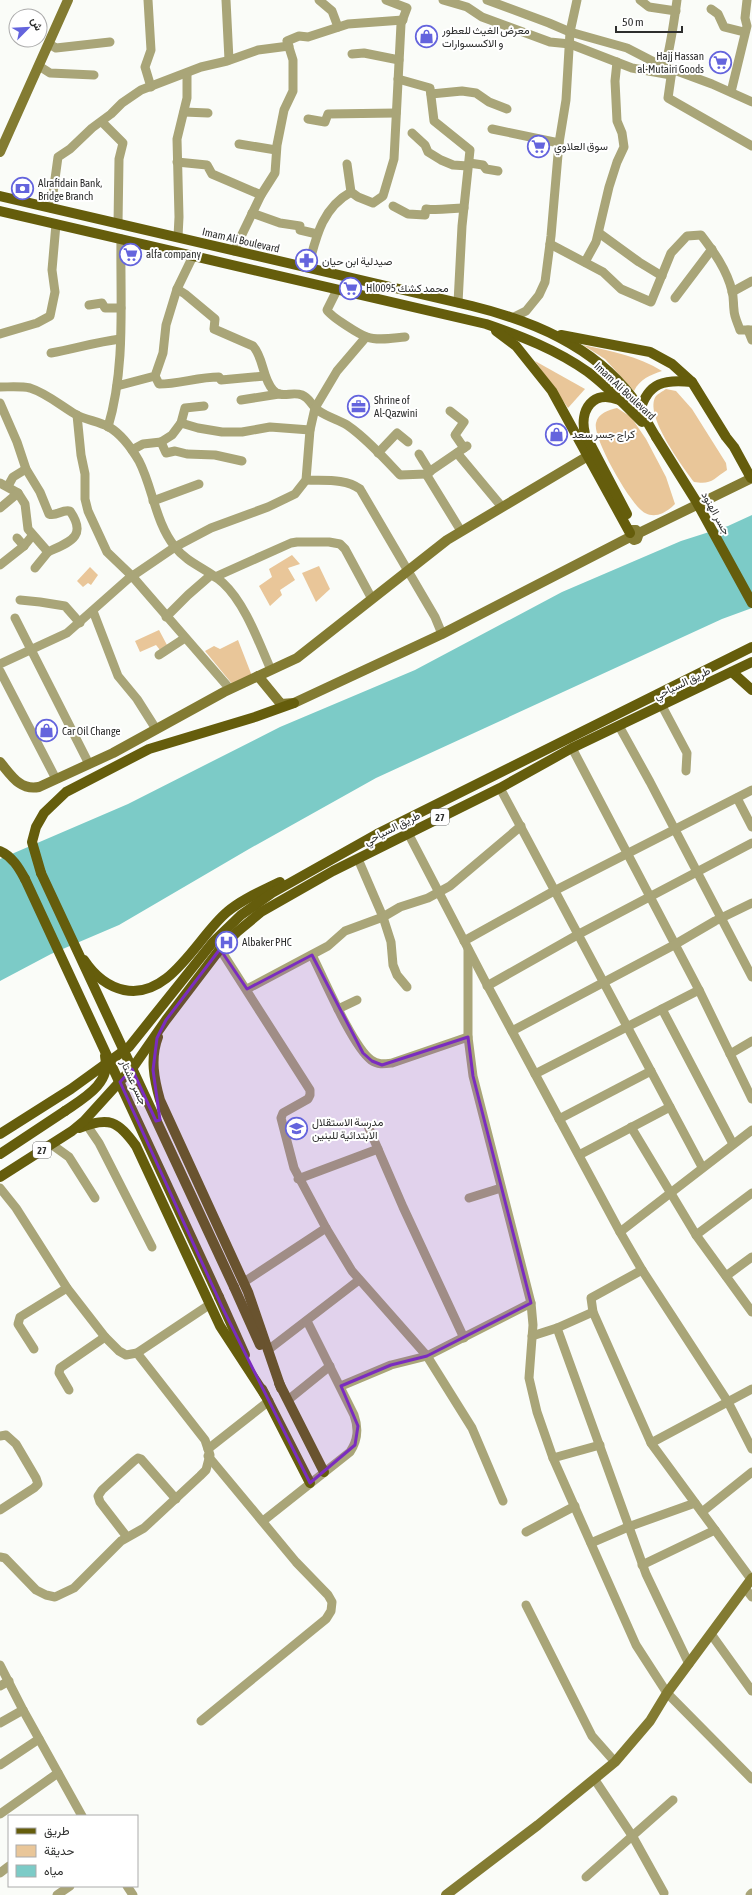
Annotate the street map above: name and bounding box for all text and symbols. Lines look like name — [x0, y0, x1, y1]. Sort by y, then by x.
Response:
north arrow — [8, 8, 48, 48]
scale bar — [616, 8, 682, 34]
text: ش — [28, 15, 45, 33]
text: 50 m — [622, 15, 644, 29]
shop icon: معرض الغيث للعطور و الاكسسوارات — [414, 23, 440, 49]
place label: معرض الغيث للعطور و الاكسسوارات — [441, 24, 530, 50]
supermarket icon: Hajj Hassan al-Mutairi Goods — [707, 49, 733, 75]
place label: Hajj Hassan al-Mutairi Goods — [637, 50, 704, 75]
supermarket icon: سوق العلاوي — [525, 133, 551, 159]
place label: سوق العلاوي — [554, 140, 608, 156]
bank icon: Alrafidain Bank, Bridge Branch — [9, 176, 35, 202]
place label: Alrafidain Bank, Bridge Branch — [38, 177, 102, 202]
street label: Imam Ali Boulevard — [201, 225, 281, 255]
supermarket icon: alfa company — [117, 241, 143, 267]
place label: alfa company — [146, 248, 202, 260]
pharmacy icon: صيدلية ابن حيان — [293, 248, 319, 274]
place label: صيدلية ابن حيان — [322, 255, 392, 268]
supermarket icon: Hl0095 محمد كشك — [338, 275, 364, 301]
place label: Hl0095 محمد كشك — [366, 282, 449, 294]
street label: Imam Ali Boulevard — [592, 360, 658, 422]
office icon: Shrine of Al-Qazwini — [345, 393, 371, 419]
place label: Shrine of Al-Qazwini — [374, 394, 418, 419]
shop icon: كراج جسر سعد — [543, 421, 569, 447]
place label: كراج جسر سعد — [572, 428, 635, 442]
street label: جسر الهنود — [698, 489, 733, 537]
street label: طريق السياحي — [652, 664, 714, 705]
shop icon: Car Oil Change — [33, 718, 59, 744]
place label: Car Oil Change — [62, 725, 120, 737]
street label: طريق السياحي — [362, 809, 424, 851]
road number: 27 — [431, 809, 449, 825]
hospital icon: Albaker PHC — [214, 929, 240, 955]
place label: Albaker PHC — [242, 936, 292, 948]
street label: جسر عشتار — [117, 1057, 150, 1107]
school or university icon: مدرسة الاستقلال الابتدائية للبنين — [283, 1115, 309, 1141]
place label: مدرسة الاستقلال الابتدائية للبنين — [312, 1116, 383, 1142]
road number: 27 — [33, 1142, 51, 1158]
legend — [8, 1815, 138, 1887]
text: طريق — [44, 1824, 70, 1839]
text: حديقة — [44, 1844, 74, 1858]
text: مياه — [44, 1864, 63, 1878]

